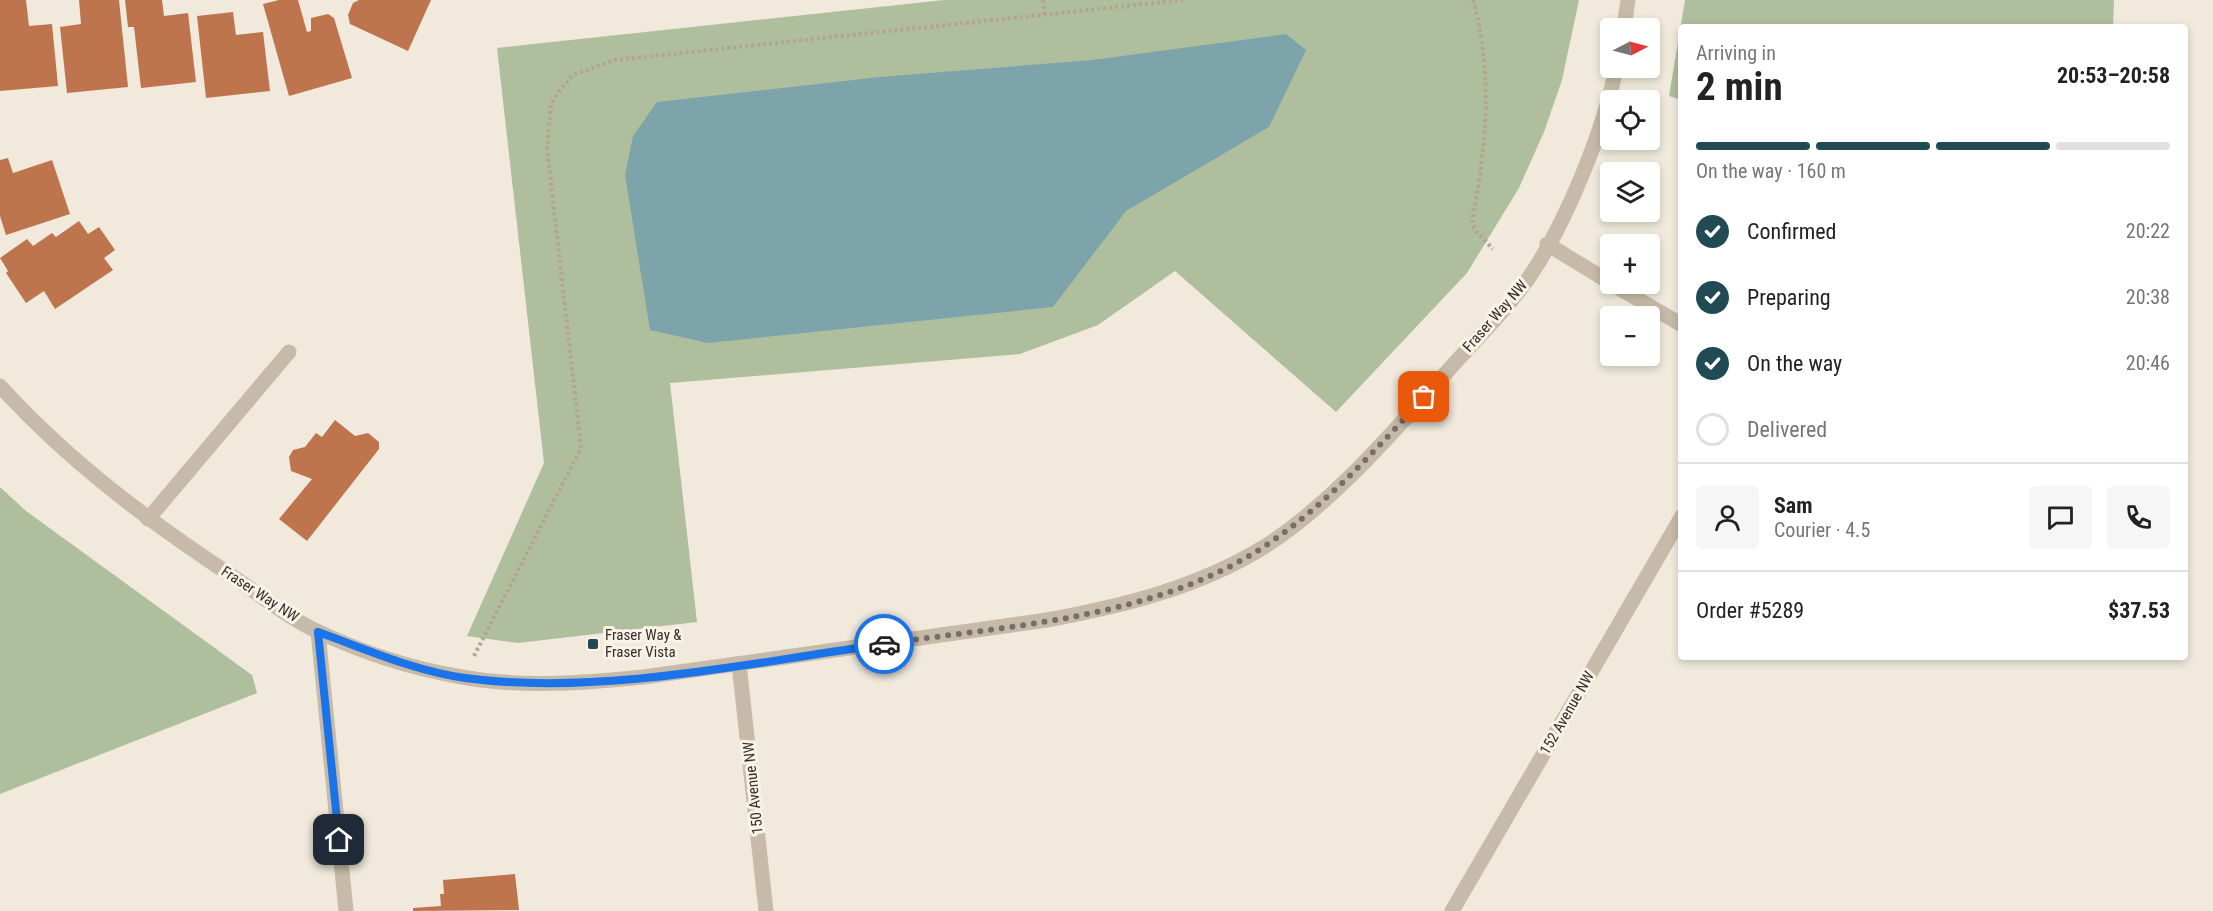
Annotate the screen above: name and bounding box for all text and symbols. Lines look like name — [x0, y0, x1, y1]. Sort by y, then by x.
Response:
north arrow — [1600, 18, 1660, 78]
map controls — [1600, 18, 1660, 366]
text: Arriving in — [1696, 41, 1776, 65]
text: 20:53–20:58 — [2057, 63, 2170, 88]
text: 2 min — [1696, 64, 1783, 110]
button: locate — [1600, 90, 1660, 150]
text: On the way · 160 m — [1696, 159, 1846, 183]
button: layers — [1600, 162, 1660, 222]
icon: check — [1696, 215, 1729, 248]
text: Confirmed — [1747, 219, 1836, 244]
text: 20:22 — [2126, 219, 2170, 243]
button: + — [1600, 234, 1660, 294]
street label: Fraser Way NW — [1459, 276, 1531, 356]
icon: check — [1696, 281, 1729, 314]
text: Preparing — [1747, 285, 1831, 310]
text: 20:38 — [2126, 285, 2170, 309]
button: − — [1600, 306, 1660, 366]
icon: check — [1696, 347, 1729, 380]
text: On the way — [1747, 351, 1842, 376]
text: 20:46 — [2126, 351, 2170, 375]
pin — [1398, 371, 1449, 422]
icon: bag — [1407, 380, 1440, 413]
text: Delivered — [1747, 417, 1827, 442]
button: person — [1696, 486, 1759, 549]
button: chat — [2029, 486, 2092, 549]
button: phone — [2107, 486, 2170, 549]
text: Sam — [1774, 493, 1813, 518]
text: Courier · 4.5 — [1774, 518, 1870, 542]
street label: Fraser Way NW — [218, 562, 303, 626]
text: Order #5289 — [1696, 598, 1804, 623]
text: $37.53 — [2108, 598, 2170, 623]
courier — [854, 614, 914, 674]
place label: Fraser Way & Fraser Vista — [605, 626, 682, 661]
icon: car — [868, 628, 901, 661]
marker: Fraser Way & Fraser Vista — [586, 637, 600, 651]
street label: 152 Avenue NW — [1536, 668, 1598, 758]
street label: 150 Avenue NW — [739, 740, 767, 835]
pin — [313, 814, 364, 865]
icon: home — [322, 823, 355, 856]

